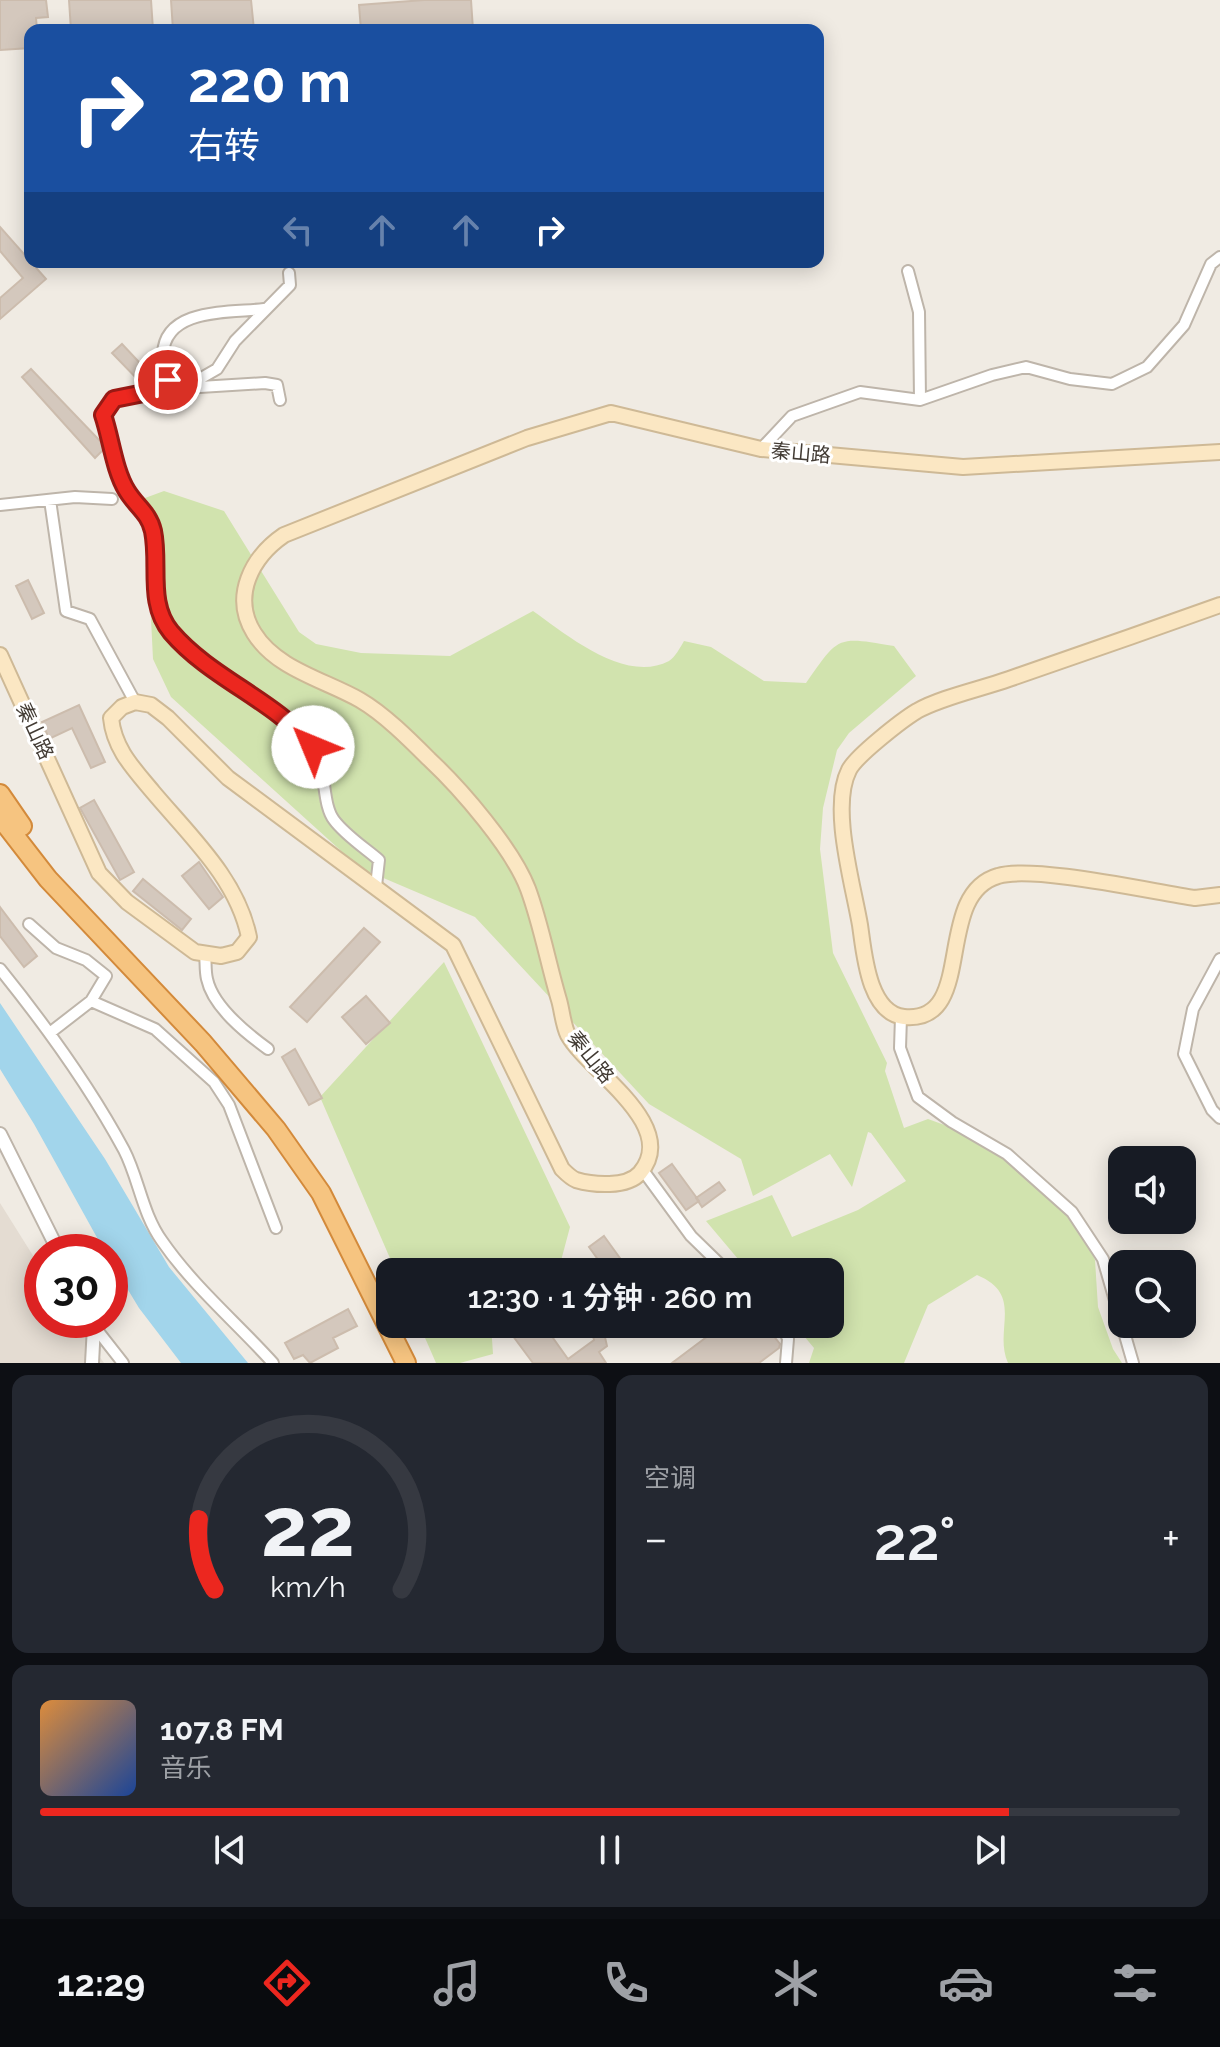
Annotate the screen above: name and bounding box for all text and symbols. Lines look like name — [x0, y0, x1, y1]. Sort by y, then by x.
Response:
text: 220 m — [188, 49, 351, 115]
icon: right — [56, 56, 160, 160]
text: 右转 — [188, 124, 260, 166]
icon: left — [276, 208, 320, 252]
icon: ahead — [360, 208, 404, 252]
icon: ahead — [444, 208, 488, 252]
icon: right — [528, 208, 572, 252]
pin — [134, 346, 202, 414]
icon: arrive — [146, 358, 190, 402]
street label: 秦山路 — [770, 438, 832, 468]
street label: 秦山路 — [11, 699, 59, 763]
position arrow — [271, 705, 355, 789]
street label: 秦山路 — [563, 1026, 619, 1088]
map controls — [1108, 1146, 1196, 1338]
button: sound — [1108, 1146, 1196, 1234]
speed limit sign: 30 — [24, 1234, 128, 1338]
button: search — [1108, 1250, 1196, 1338]
text: 12:30 · 1 分钟 · 260 m — [468, 1280, 752, 1315]
text: 空调 — [644, 1463, 696, 1493]
text: 22 — [261, 1478, 355, 1575]
text: 22° — [874, 1504, 956, 1574]
text: − — [644, 1513, 668, 1564]
text: + — [1162, 1513, 1180, 1564]
text: km/h — [270, 1570, 346, 1604]
text: 107.8 FM — [160, 1712, 284, 1747]
text: 音乐 — [160, 1753, 212, 1783]
icon: previous — [208, 1828, 252, 1872]
icon: pause — [588, 1828, 632, 1872]
icon: next — [968, 1828, 1012, 1872]
icon: directions — [259, 1955, 315, 2011]
icon: music — [429, 1955, 485, 2011]
icon: phone — [598, 1955, 654, 2011]
icon: climate — [768, 1955, 824, 2011]
icon: car — [938, 1955, 994, 2011]
icon: filters — [1107, 1955, 1163, 2011]
text: 12:29 — [57, 1962, 145, 2004]

